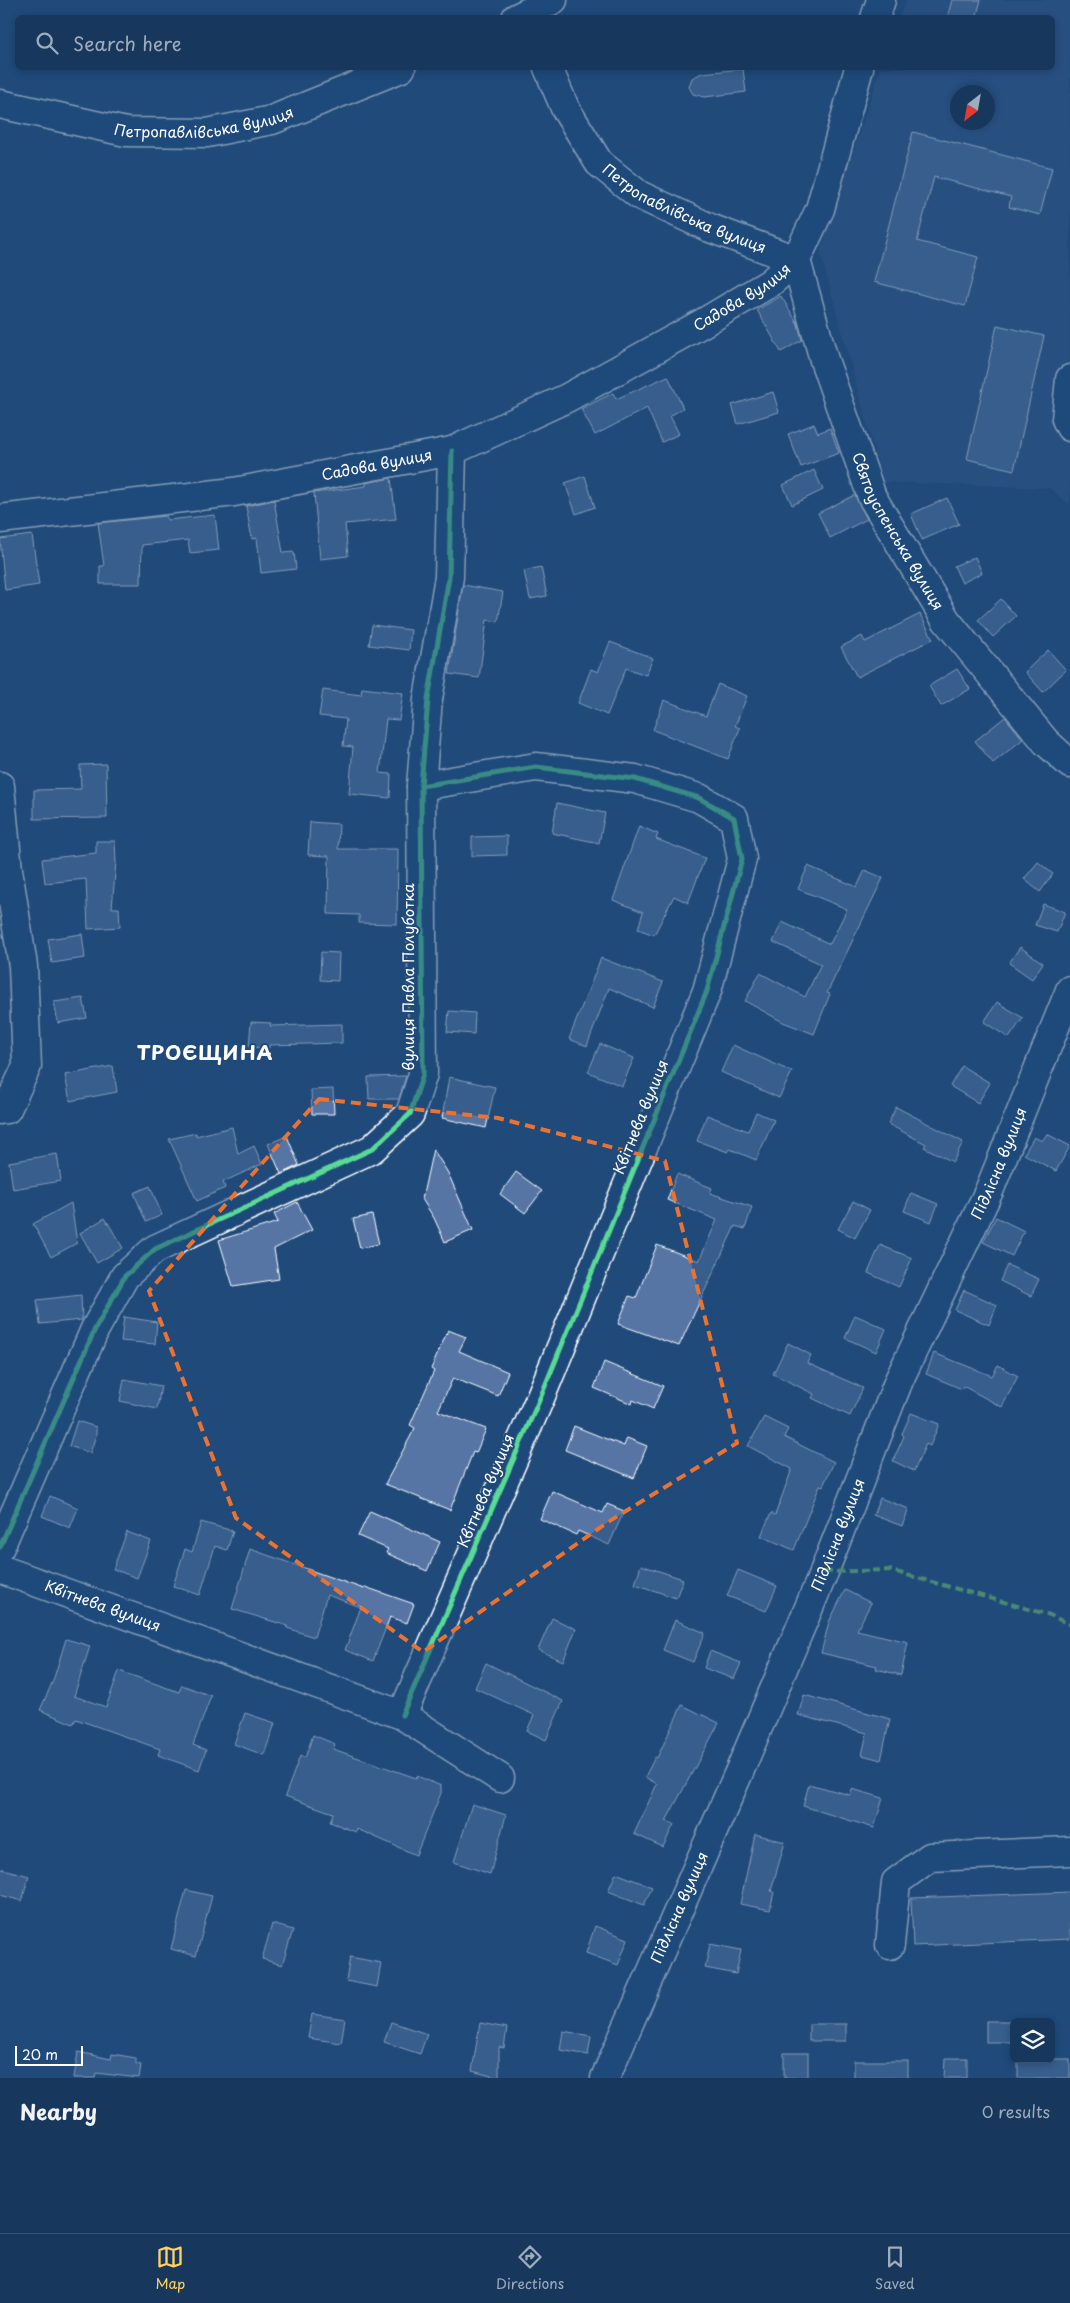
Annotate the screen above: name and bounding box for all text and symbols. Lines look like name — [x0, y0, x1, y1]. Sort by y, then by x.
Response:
search box — [15, 15, 1055, 70]
icon: search — [33, 29, 61, 57]
text: Search here — [73, 29, 182, 57]
north arrow — [950, 85, 995, 130]
street label: Петропавлівська вулиця — [112, 100, 297, 143]
street label: Петропавлівська вулиця — [598, 157, 770, 258]
street label: Садова вулиця — [688, 257, 795, 336]
street label: Садова вулиця — [319, 442, 434, 485]
street label: Святоуспенська вулиця — [847, 449, 950, 614]
street label: вулиця Павла Полуботка — [396, 883, 419, 1071]
district label: ТРОЄЩИНА — [137, 1037, 273, 1067]
street label: Квітнева вулиця — [606, 1056, 673, 1177]
street label: Підлісна вулиця — [964, 1104, 1032, 1223]
street label: Квітнева вулиця — [450, 1430, 519, 1551]
street label: Підлісна вулиця — [804, 1475, 870, 1595]
street label: Квітнева вулиця — [42, 1573, 164, 1636]
street label: Підлісна вулиця — [644, 1848, 713, 1966]
map controls — [1010, 2018, 1055, 2063]
button: layers — [1010, 2018, 1055, 2063]
scale bar — [15, 2043, 82, 2066]
text: 20 m — [22, 2044, 58, 2065]
text: Nearby — [20, 2095, 97, 2127]
text: 0 results — [982, 2099, 1050, 2123]
tab: Map — [155, 2243, 185, 2294]
tab: Directions — [496, 2243, 564, 2294]
tab: Saved — [875, 2243, 915, 2294]

